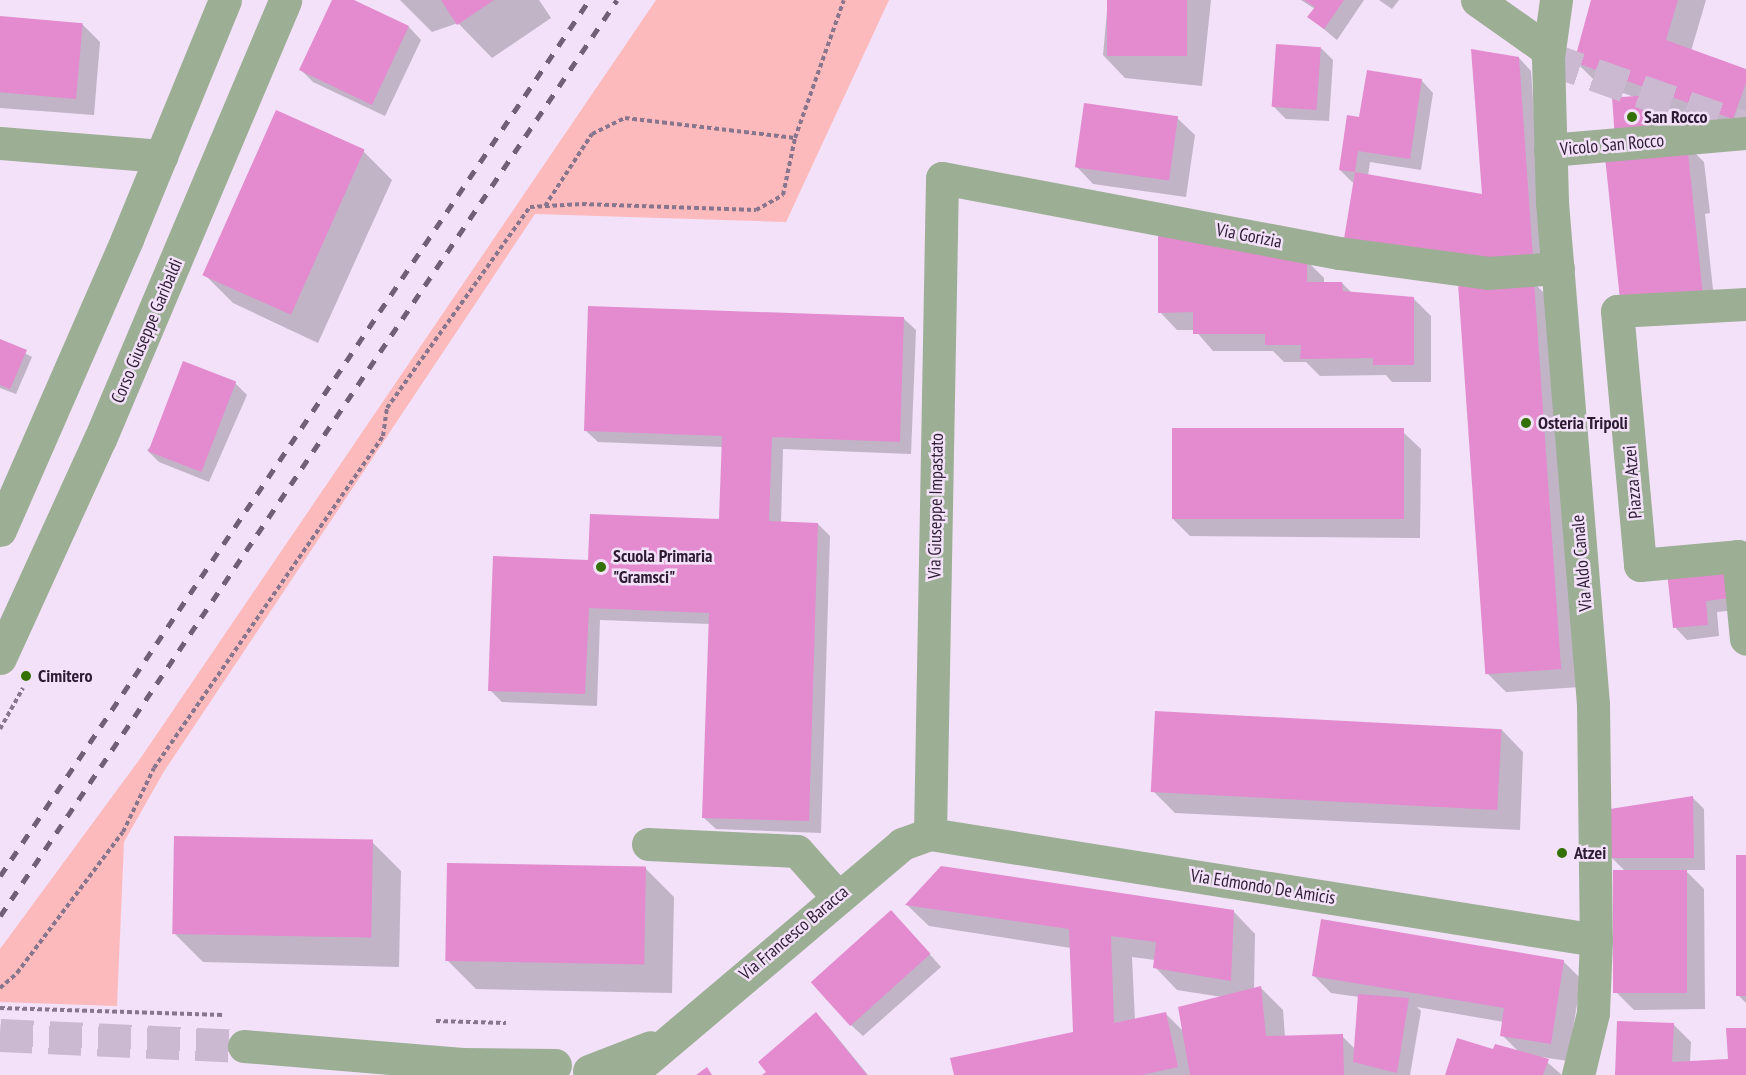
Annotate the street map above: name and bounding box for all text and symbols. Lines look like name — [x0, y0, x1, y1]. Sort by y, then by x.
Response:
place label: San Rocco — [1644, 106, 1708, 128]
marker: San Rocco — [1625, 110, 1639, 124]
street label: Vicolo San Rocco — [1559, 130, 1665, 160]
street label: Via Gorizia — [1214, 219, 1284, 253]
street label: Corso Giuseppe Garibaldi — [107, 255, 187, 407]
place label: Osteria Tripoli — [1538, 412, 1628, 434]
marker: Osteria Tripoli — [1519, 416, 1533, 430]
street label: Via Giuseppe Impastato — [924, 433, 948, 579]
street label: Piazza Atzei — [1619, 444, 1647, 520]
street label: Via Aldo Canale — [1567, 514, 1597, 612]
place label: Scuola Primaria "Gramsci" — [613, 546, 712, 588]
marker: Scuola Primaria "Gramsci" — [594, 560, 608, 574]
place label: Cimitero — [38, 665, 92, 687]
marker: Cimitero — [19, 669, 33, 683]
place label: Atzei — [1574, 842, 1606, 864]
marker: Atzei — [1555, 846, 1569, 860]
street label: Via Edmondo De Amicis — [1189, 865, 1337, 909]
street label: Via Francesco Baracca — [735, 881, 853, 985]

